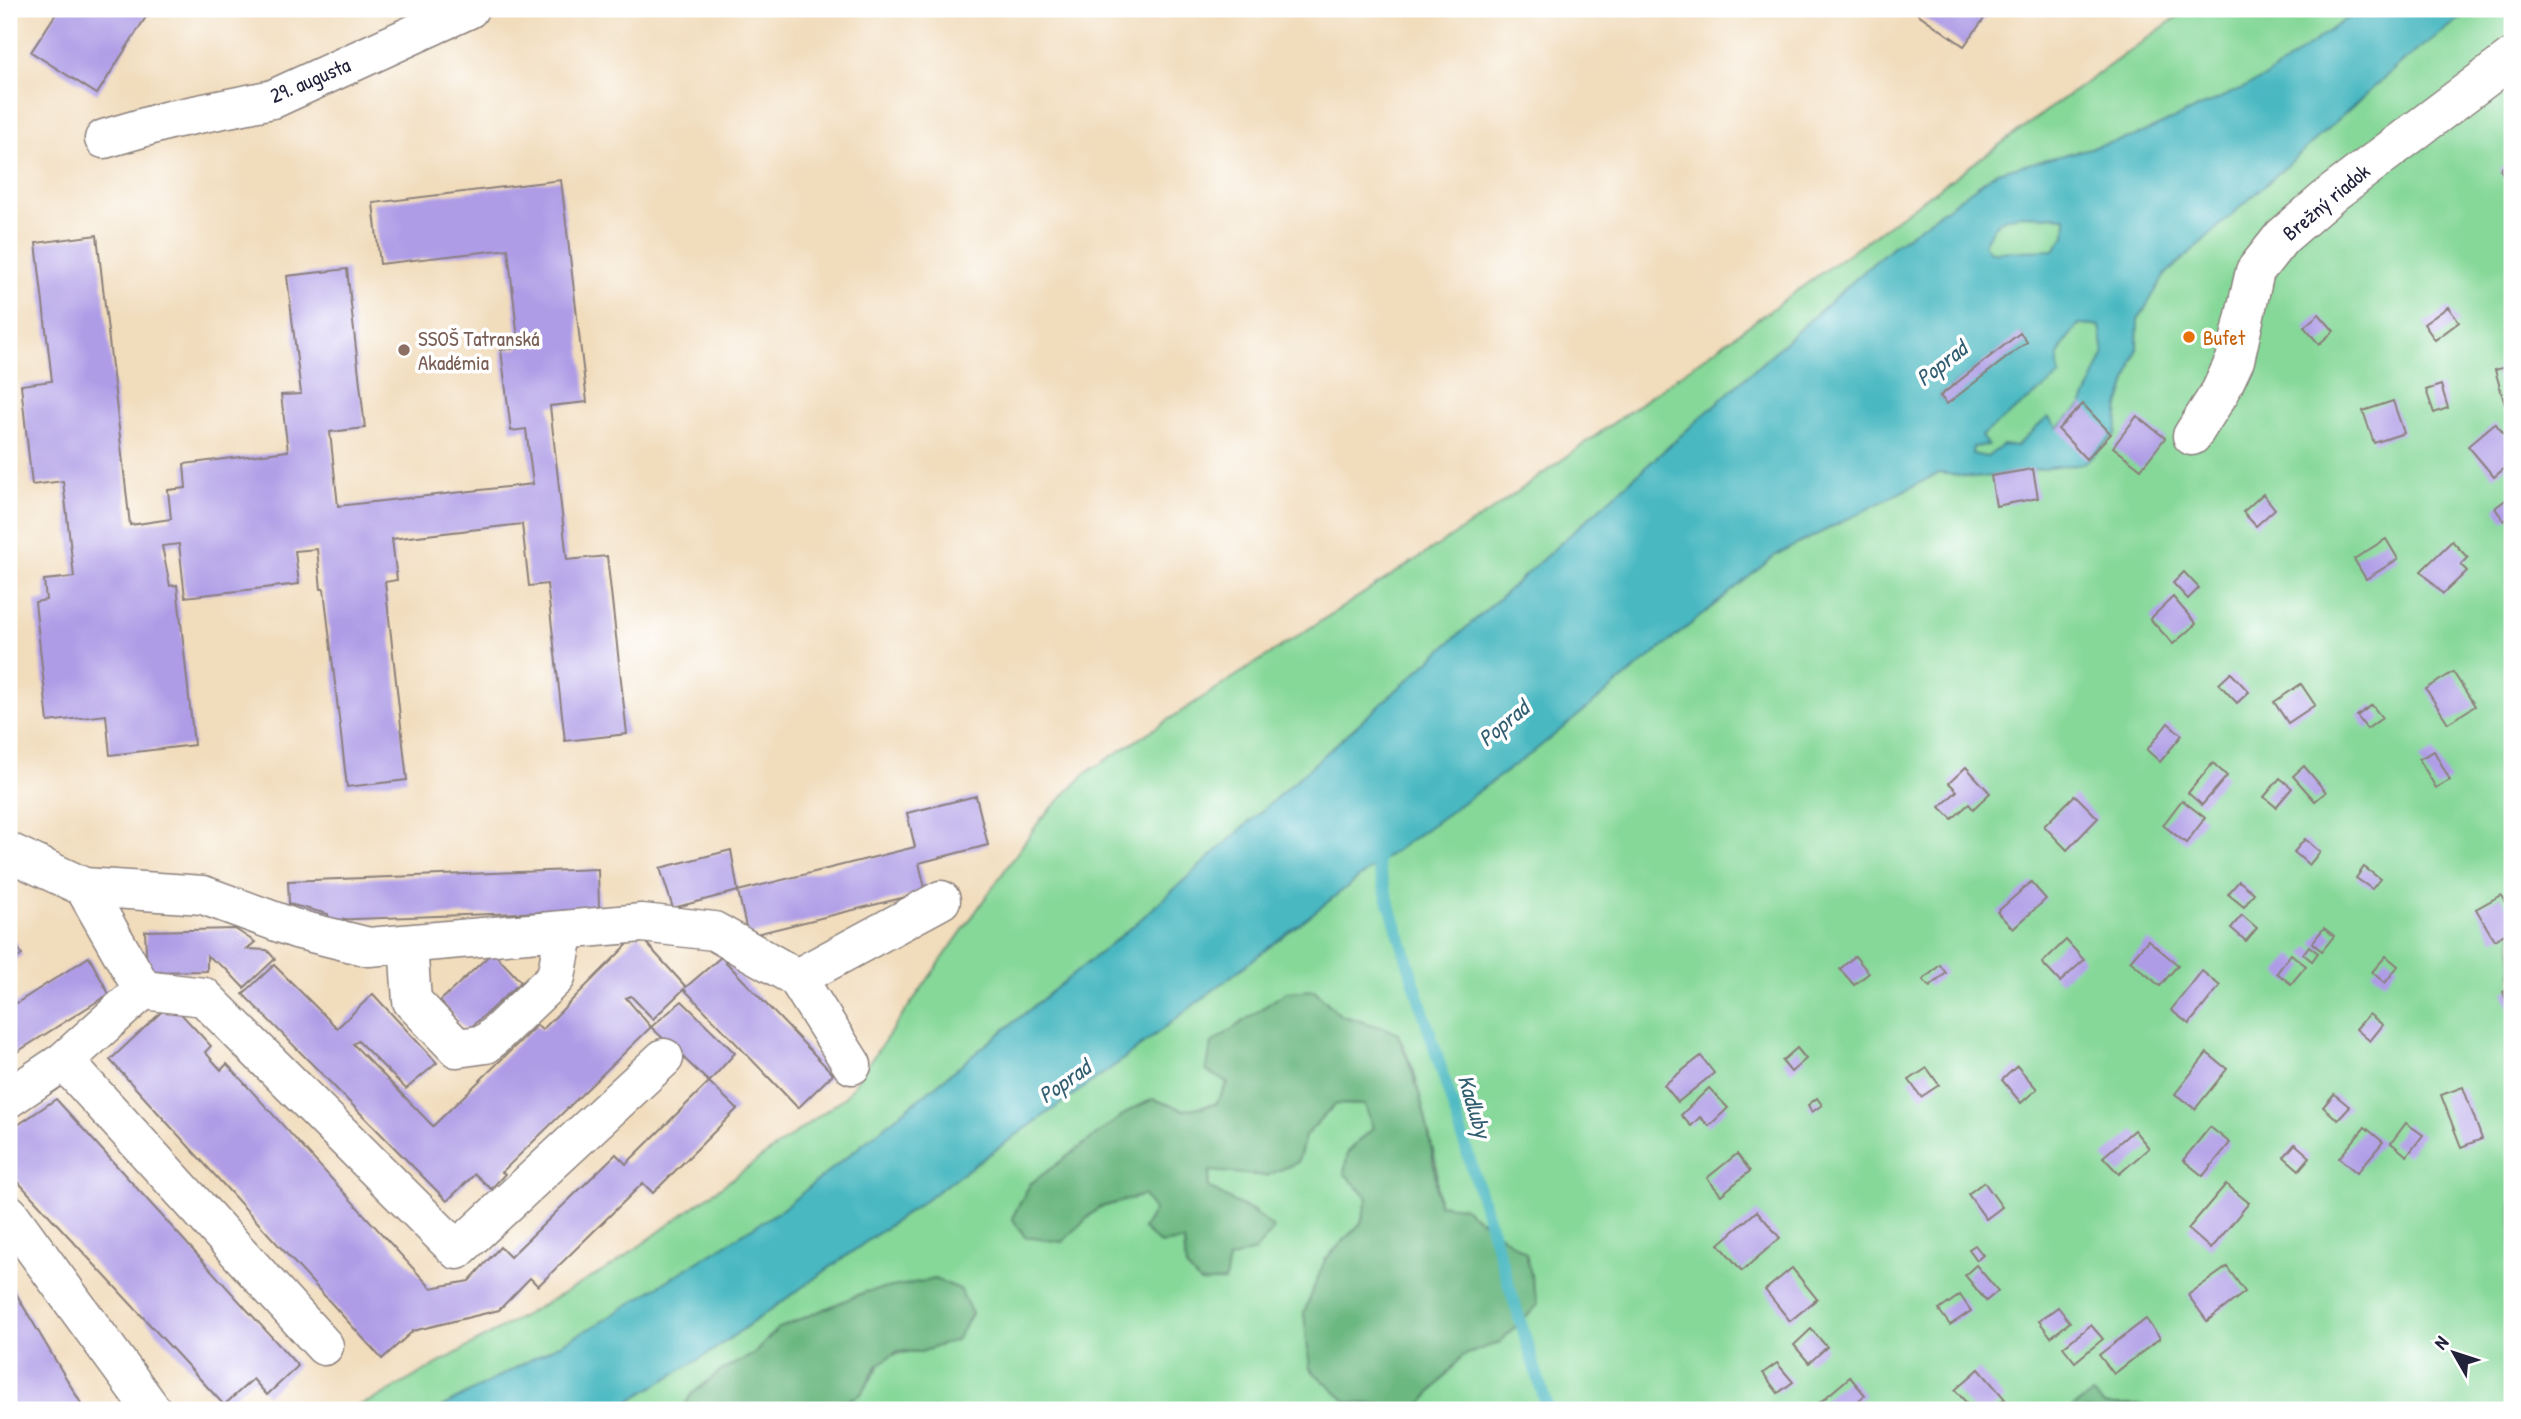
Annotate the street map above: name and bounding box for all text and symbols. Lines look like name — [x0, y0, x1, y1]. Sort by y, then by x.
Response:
street label: 29. augusta — [265, 50, 355, 110]
street label: Brežný riadok — [2276, 157, 2376, 247]
place label: Bufet — [2203, 323, 2246, 352]
place label: SSOŠ Tatranská Akadémia — [418, 324, 540, 377]
marker: Bufet — [2181, 329, 2197, 345]
water label: Poprad — [1909, 331, 1977, 394]
marker: SSOŠ Tatranská Akadémia — [396, 342, 412, 358]
water label: Poprad — [1471, 690, 1539, 754]
water label: Poprad — [1032, 1050, 1100, 1111]
water label: Kadluby — [1450, 1071, 1500, 1144]
north arrow — [2420, 1318, 2490, 1388]
text: N — [2428, 1330, 2454, 1354]

